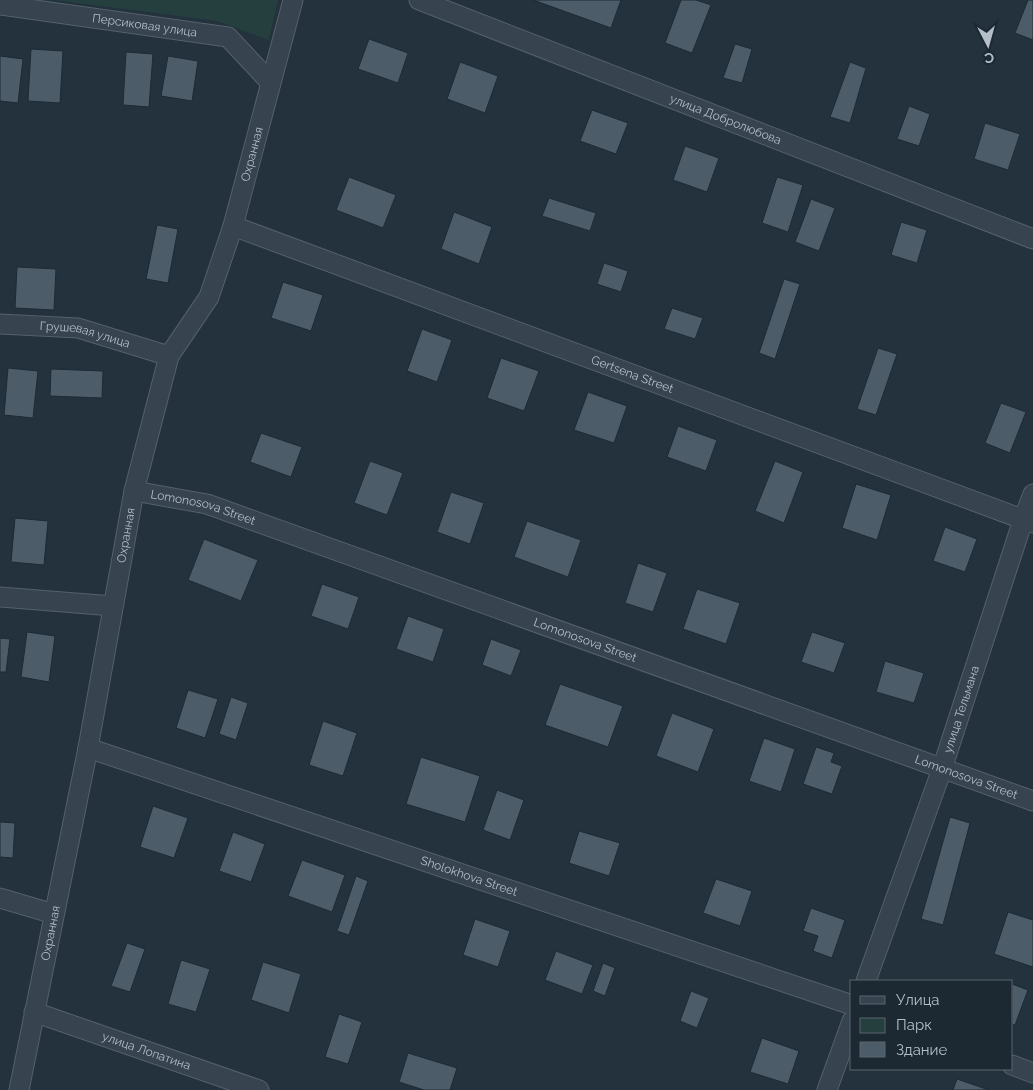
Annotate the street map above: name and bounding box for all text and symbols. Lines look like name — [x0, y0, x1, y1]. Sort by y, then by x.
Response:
street label: Персиковая улица — [91, 11, 198, 40]
north arrow — [963, 20, 1013, 70]
text: С — [983, 49, 995, 66]
street label: улица Добролюбова — [668, 91, 783, 147]
street label: Охранная — [238, 125, 266, 183]
street label: Грушевая улица — [39, 319, 132, 351]
street label: Gertsena Street — [589, 353, 675, 396]
street label: Lomonosova Street — [149, 487, 257, 528]
street label: Охранная — [114, 507, 138, 564]
street label: Lomonosova Street — [532, 615, 638, 665]
street label: улица Тельмана — [941, 664, 982, 755]
street label: Lomonosova Street — [913, 752, 1020, 802]
street label: Sholokhova Street — [419, 853, 519, 899]
street label: Охранная — [38, 904, 63, 962]
legend — [850, 980, 1013, 1070]
text: Улица — [896, 991, 940, 1009]
text: Парк — [896, 1016, 932, 1034]
street label: улица Лопатина — [100, 1029, 192, 1073]
text: Здание — [896, 1041, 948, 1059]

